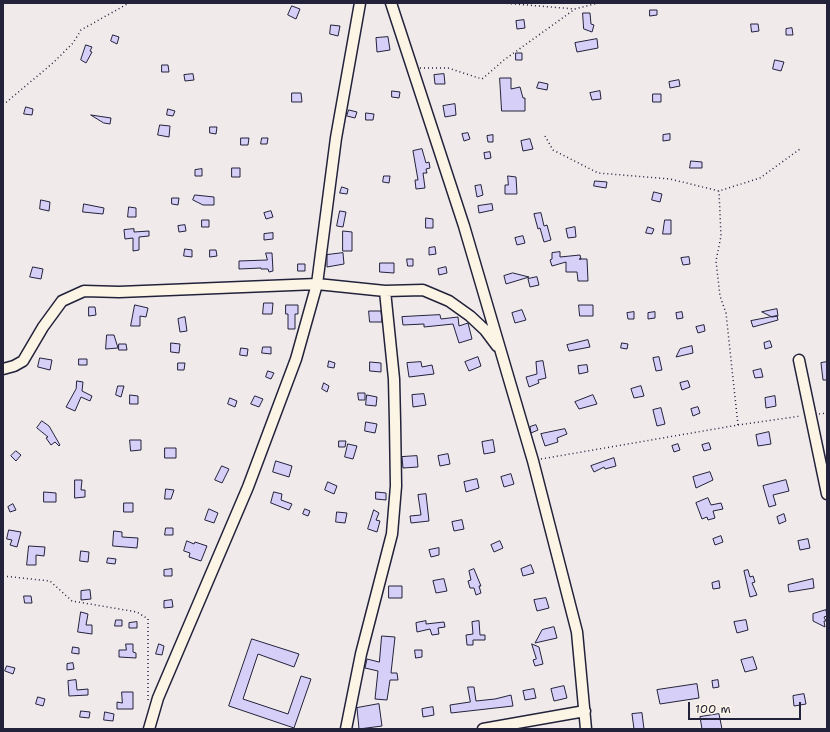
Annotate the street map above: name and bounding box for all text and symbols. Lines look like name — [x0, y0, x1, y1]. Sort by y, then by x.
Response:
scale bar — [690, 694, 803, 720]
text: 100 m — [695, 701, 731, 717]

